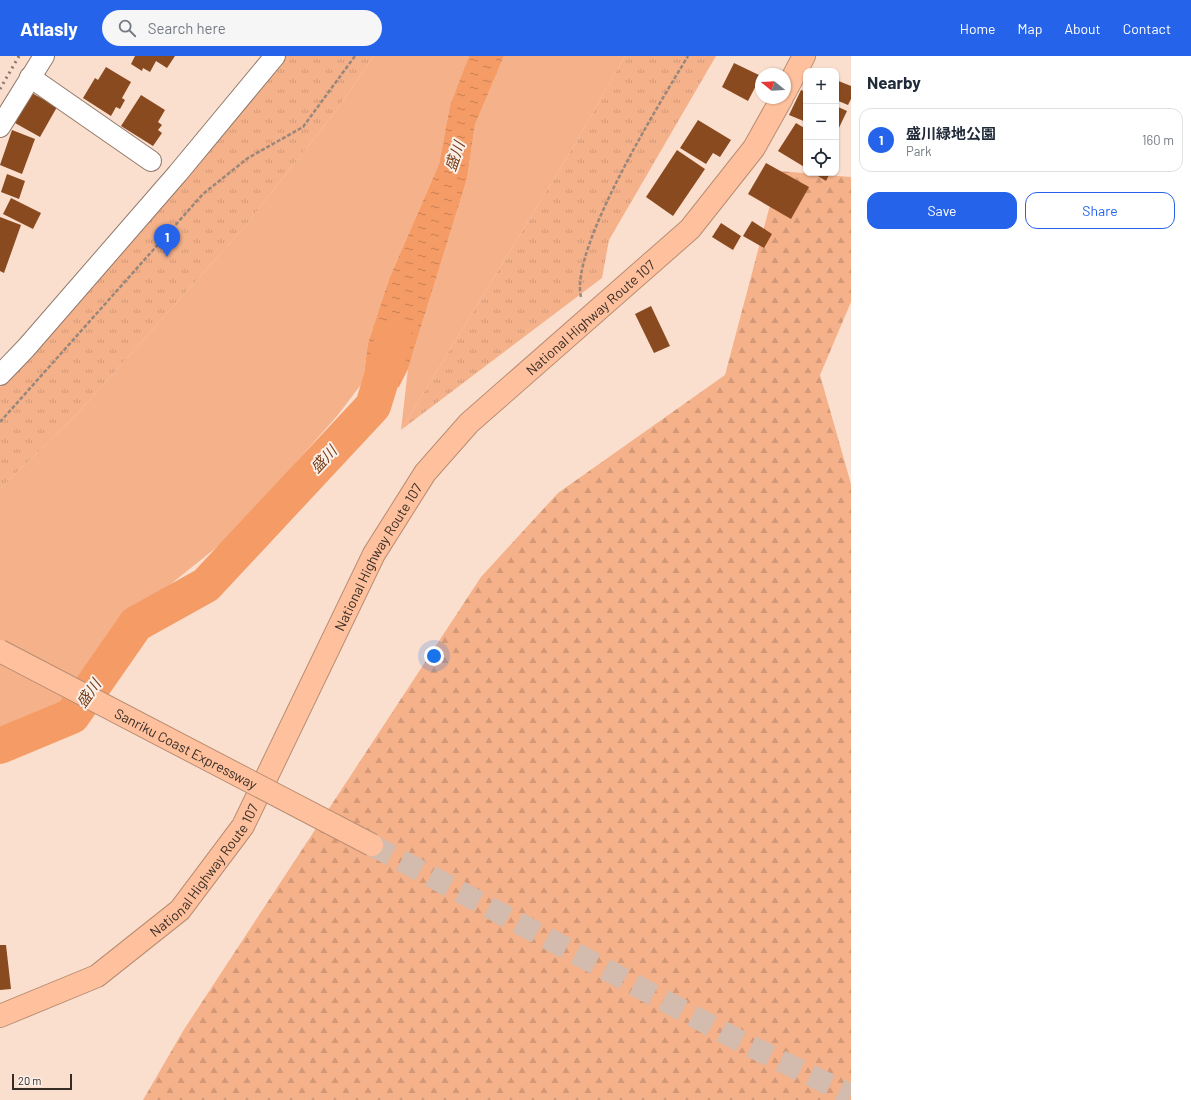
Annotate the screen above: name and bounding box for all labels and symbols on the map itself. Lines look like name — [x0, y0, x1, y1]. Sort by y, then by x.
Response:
north arrow — [755, 68, 791, 104]
water label: 盛川 — [441, 137, 468, 173]
pin: 1 — [154, 224, 180, 257]
street label: National Highway Route 107 — [522, 256, 658, 378]
water label: 盛川 — [306, 440, 341, 476]
street label: National Highway Route 107 — [330, 480, 425, 633]
your location — [424, 646, 444, 666]
water label: 盛川 — [72, 674, 105, 710]
street label: Sanriku Coast Expressway — [112, 704, 261, 793]
street label: National Highway Route 107 — [146, 800, 261, 940]
scale bar — [12, 1072, 72, 1091]

